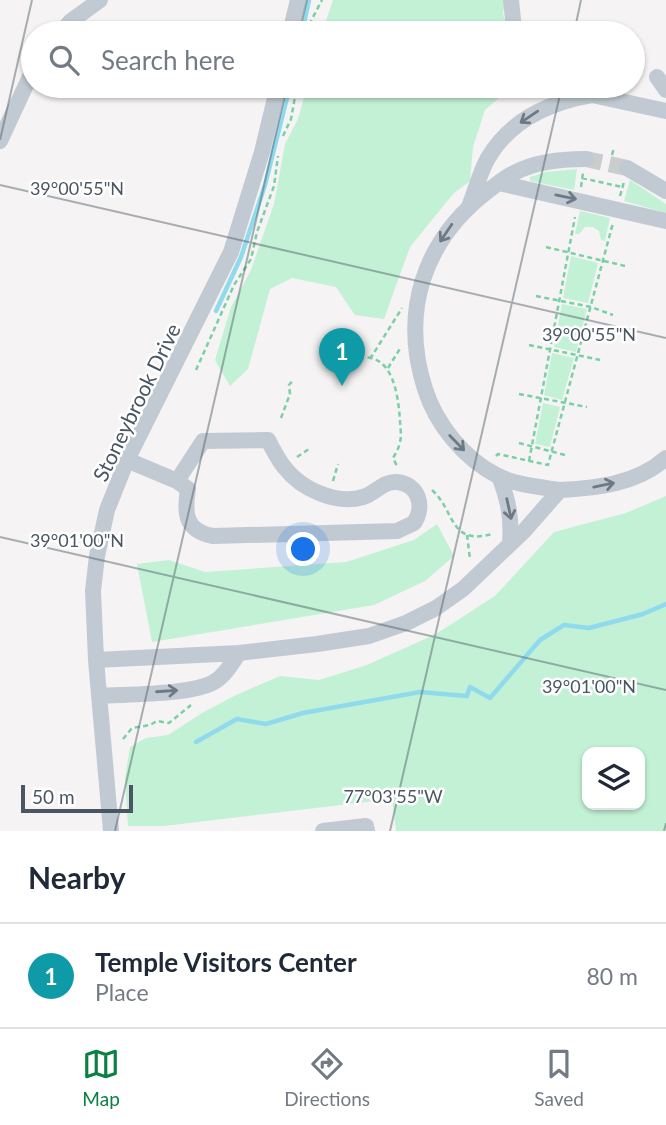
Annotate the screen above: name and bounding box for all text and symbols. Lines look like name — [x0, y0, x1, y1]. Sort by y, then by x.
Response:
search box — [21, 21, 645, 98]
icon: search — [45, 41, 83, 79]
text: Search here — [101, 44, 235, 76]
one-way arrow — [520, 110, 539, 124]
text: 39°00'55"N — [30, 177, 124, 199]
one-way arrow — [554, 191, 577, 205]
one-way arrow — [439, 223, 453, 242]
street label: Stoneybrook Drive — [87, 319, 185, 485]
text: 39°00'55"N — [542, 323, 636, 345]
pin: 1 — [319, 328, 365, 386]
one-way arrow — [449, 434, 466, 451]
one-way arrow — [592, 477, 615, 491]
one-way arrow — [502, 497, 516, 520]
text: 39°01'00"N — [30, 529, 124, 551]
your location — [286, 532, 320, 566]
text: 39°01'00"N — [542, 675, 636, 697]
one-way arrow — [155, 684, 178, 697]
map controls — [582, 747, 645, 810]
button: layers — [582, 747, 645, 810]
scale bar — [21, 782, 133, 814]
text: 50 m — [32, 785, 75, 808]
text: 77°03'55"W — [343, 785, 443, 807]
text: Nearby — [28, 859, 126, 895]
text: Temple Visitors Center — [95, 946, 357, 978]
text: 1 — [44, 962, 58, 990]
text: 80 m — [587, 962, 638, 990]
text: Place — [95, 978, 149, 1006]
tab: Map — [82, 1045, 120, 1110]
tab: Directions — [284, 1045, 370, 1110]
tab: Saved — [534, 1045, 584, 1110]

